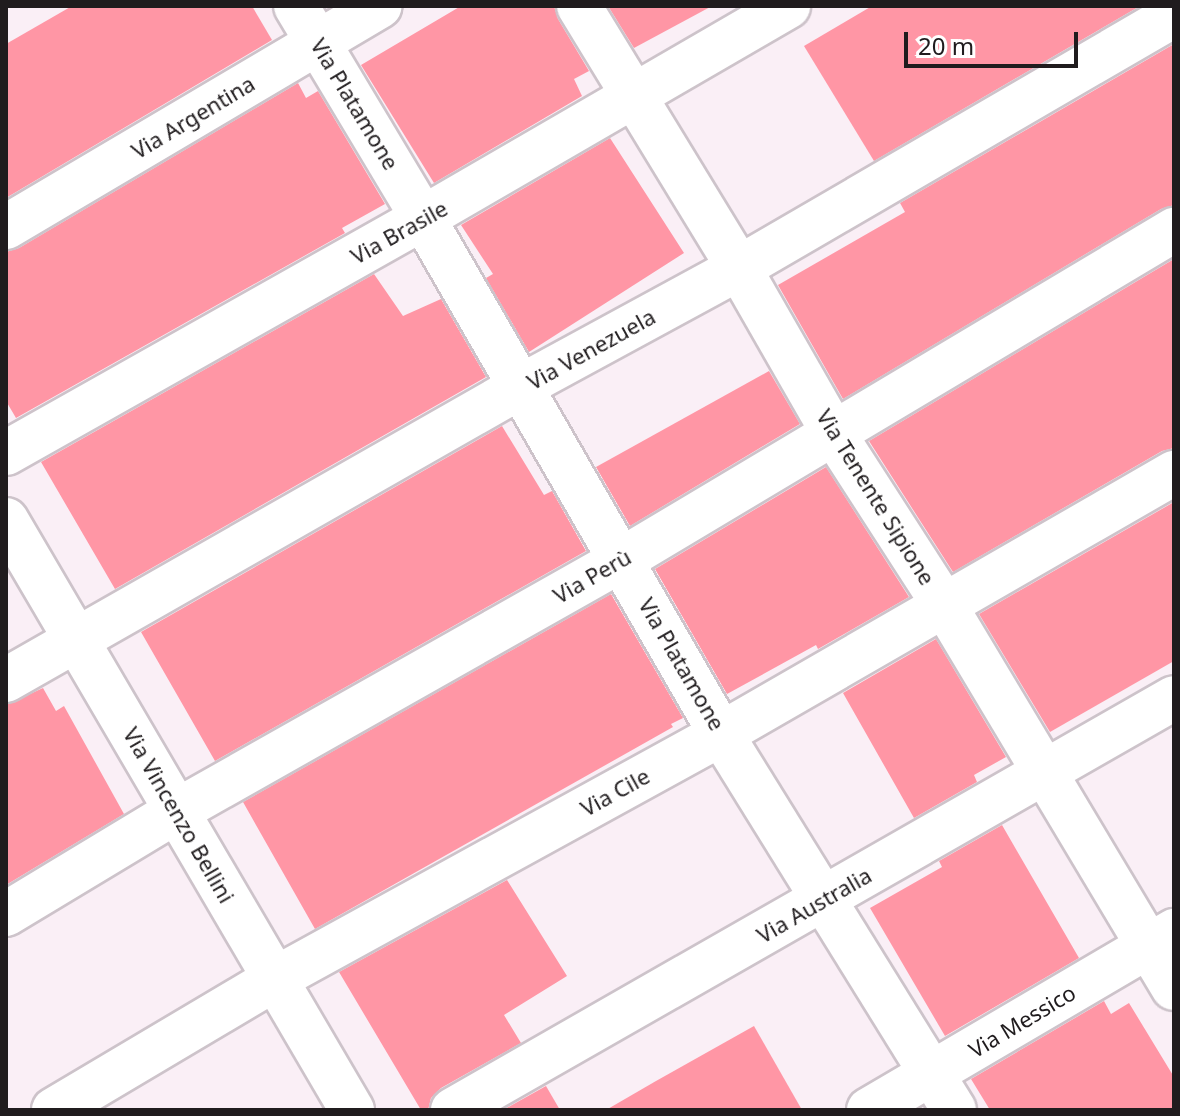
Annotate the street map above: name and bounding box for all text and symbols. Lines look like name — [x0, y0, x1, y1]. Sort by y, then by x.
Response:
scale bar — [908, 16, 1082, 66]
text: 20 m — [918, 29, 974, 62]
street label: Via Platamone — [305, 34, 405, 174]
street label: Via Argentina — [127, 70, 259, 164]
street label: Via Brasile — [346, 195, 452, 269]
street label: Via Venezuela — [522, 303, 660, 395]
street label: Via Tenente Sipione — [811, 404, 941, 590]
street label: Via Perù — [548, 543, 636, 609]
street label: Via Platamone — [633, 593, 731, 735]
street label: Via Vincenzo Bellini — [118, 723, 240, 907]
street label: Via Cile — [576, 762, 654, 822]
street label: Via Australia — [752, 862, 876, 948]
street label: Via Messico — [964, 979, 1080, 1063]

